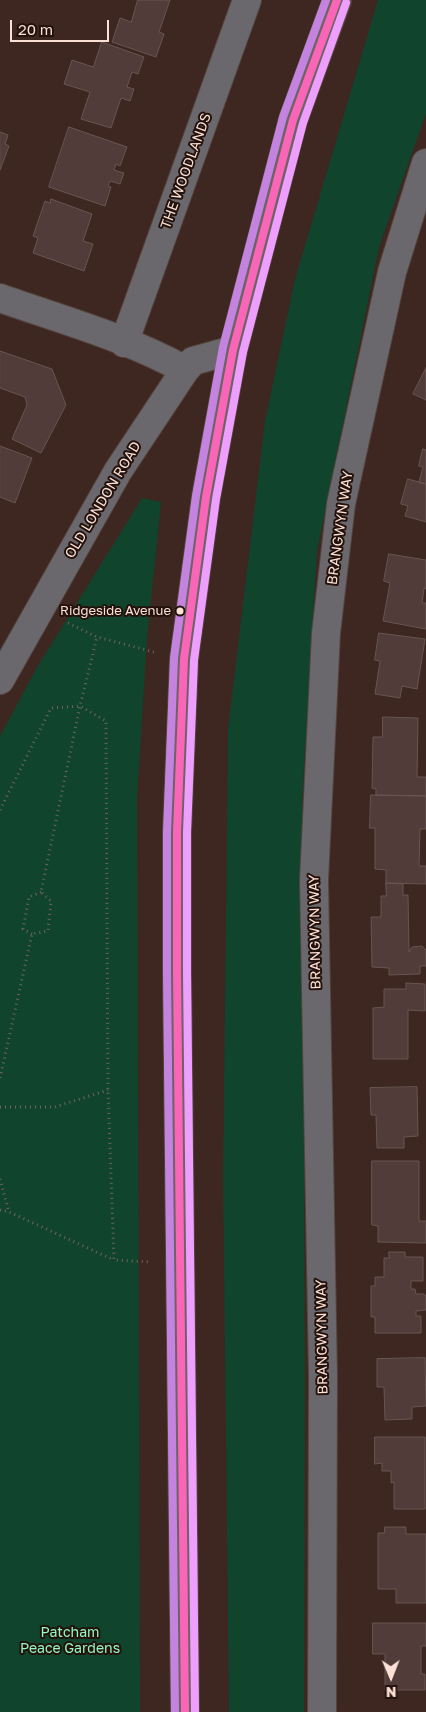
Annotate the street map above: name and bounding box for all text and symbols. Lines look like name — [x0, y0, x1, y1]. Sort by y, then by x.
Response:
scale bar — [12, 10, 111, 42]
text: 20 m — [18, 20, 53, 38]
street label: THE WOODLANDS — [157, 111, 215, 231]
street label: OLD LONDON ROAD — [62, 439, 144, 561]
street label: BRANGWYN WAY — [324, 470, 356, 586]
place label: Ridgeside Avenue — [60, 603, 171, 619]
marker: Ridgeside Avenue — [175, 606, 185, 616]
street label: BRANGWYN WAY — [306, 874, 324, 990]
street label: BRANGWYN WAY — [313, 1279, 331, 1395]
park label: Patcham Peace Gardens — [20, 1625, 120, 1658]
north arrow — [366, 1652, 416, 1702]
text: N — [386, 1684, 397, 1701]

